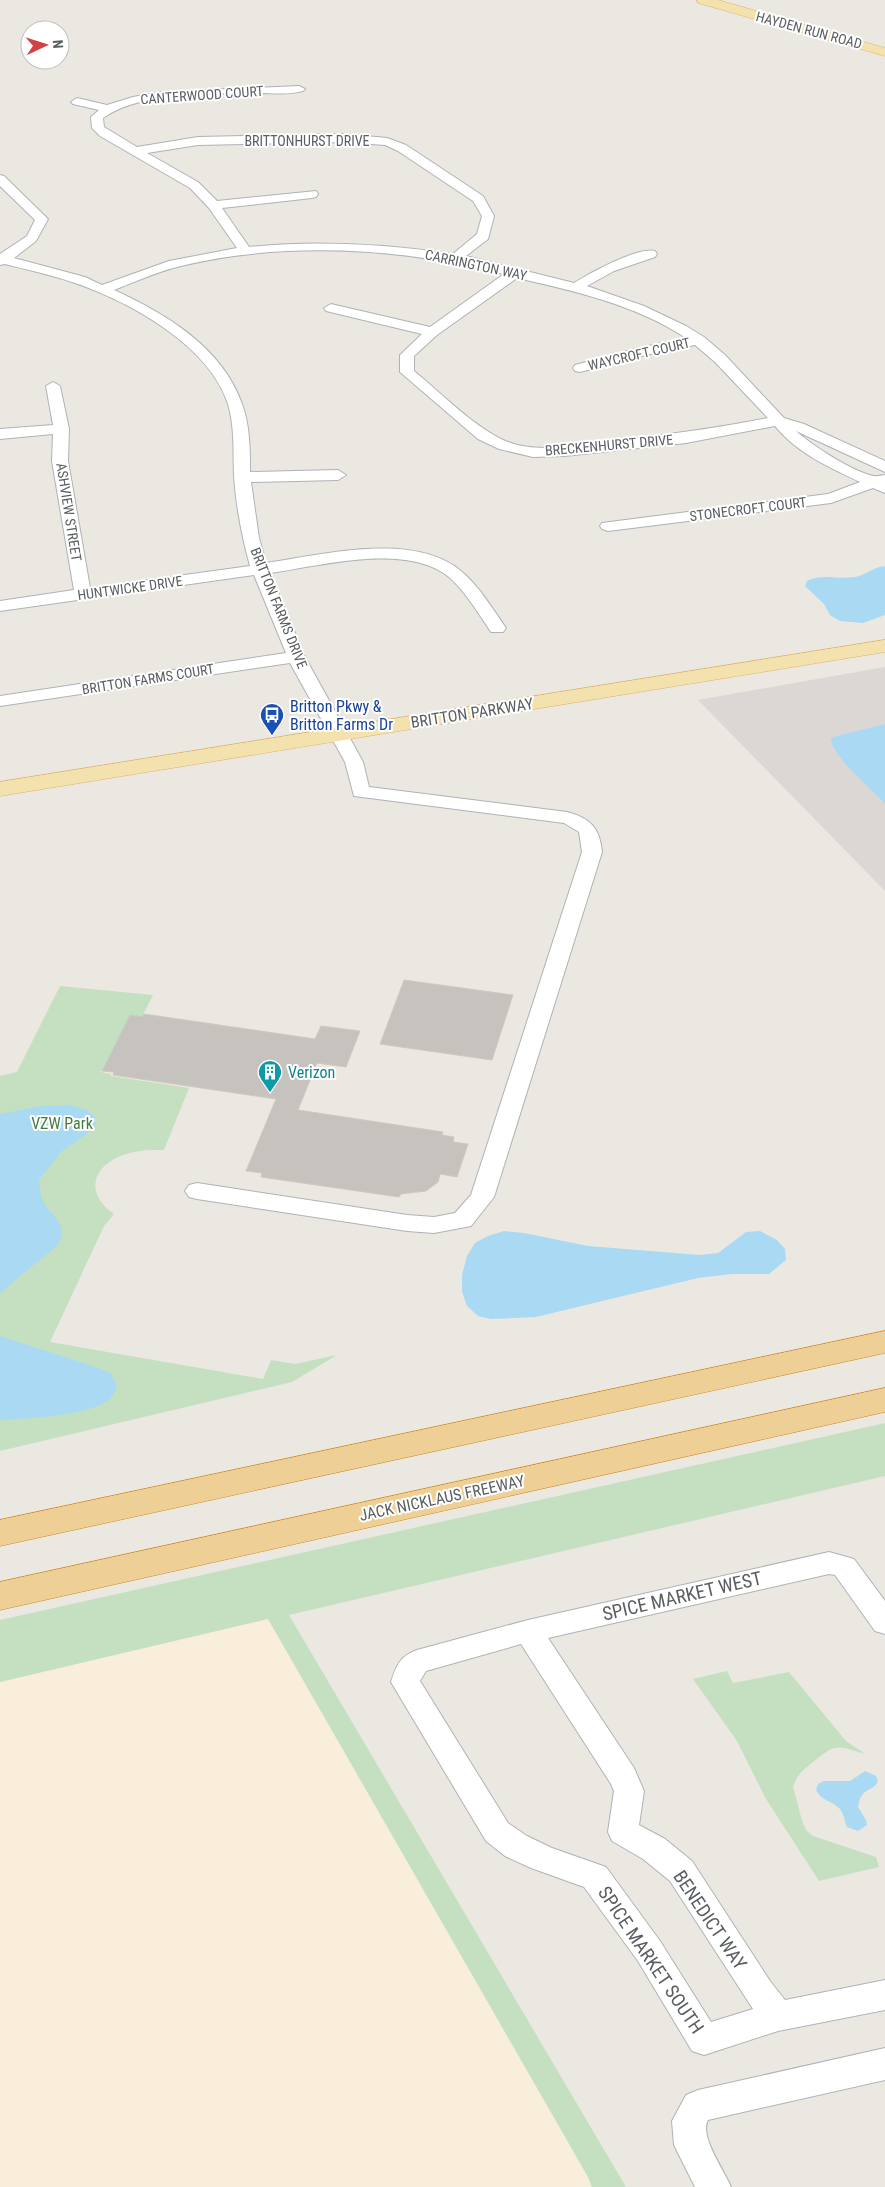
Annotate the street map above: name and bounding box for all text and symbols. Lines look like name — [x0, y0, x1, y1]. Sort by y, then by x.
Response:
street label: HAYDEN RUN ROAD — [754, 8, 864, 52]
north arrow — [20, 20, 70, 70]
text: N — [50, 39, 66, 49]
street label: CANTERWOOD COURT — [140, 83, 264, 107]
street label: BRITTONHURST DRIVE — [244, 133, 370, 149]
street label: CARRINGTON WAY — [424, 246, 529, 284]
street label: WAYCROFT COURT — [586, 334, 692, 374]
street label: BRECKENHURST DRIVE — [544, 431, 674, 459]
street label: ASHVIEW STREET — [53, 462, 85, 562]
street label: STONECROFT COURT — [689, 494, 807, 524]
street label: BRITTON FARMS DRIVE — [247, 545, 311, 671]
street label: HUNTWICKE DRIVE — [76, 573, 184, 603]
street label: BRITTON FARMS COURT — [81, 661, 215, 697]
street label: BRITTON PARKWAY — [409, 694, 535, 732]
place label: Britton Pkwy & Britton Farms Dr — [290, 697, 393, 734]
bus stop icon: Britton Pkwy & Britton Farms Dr — [259, 702, 285, 736]
building icon: Verizon — [257, 1059, 283, 1093]
place label: Verizon — [288, 1063, 335, 1082]
park label: VZW Park — [31, 1114, 94, 1133]
street label: JACK NICKLAUS FREEWAY — [358, 1471, 527, 1525]
street label: SPICE MARKET WEST — [600, 1566, 764, 1626]
street label: BENEDICT WAY — [668, 1866, 752, 1974]
street label: SPICE MARKET SOUTH — [593, 1882, 709, 2038]

